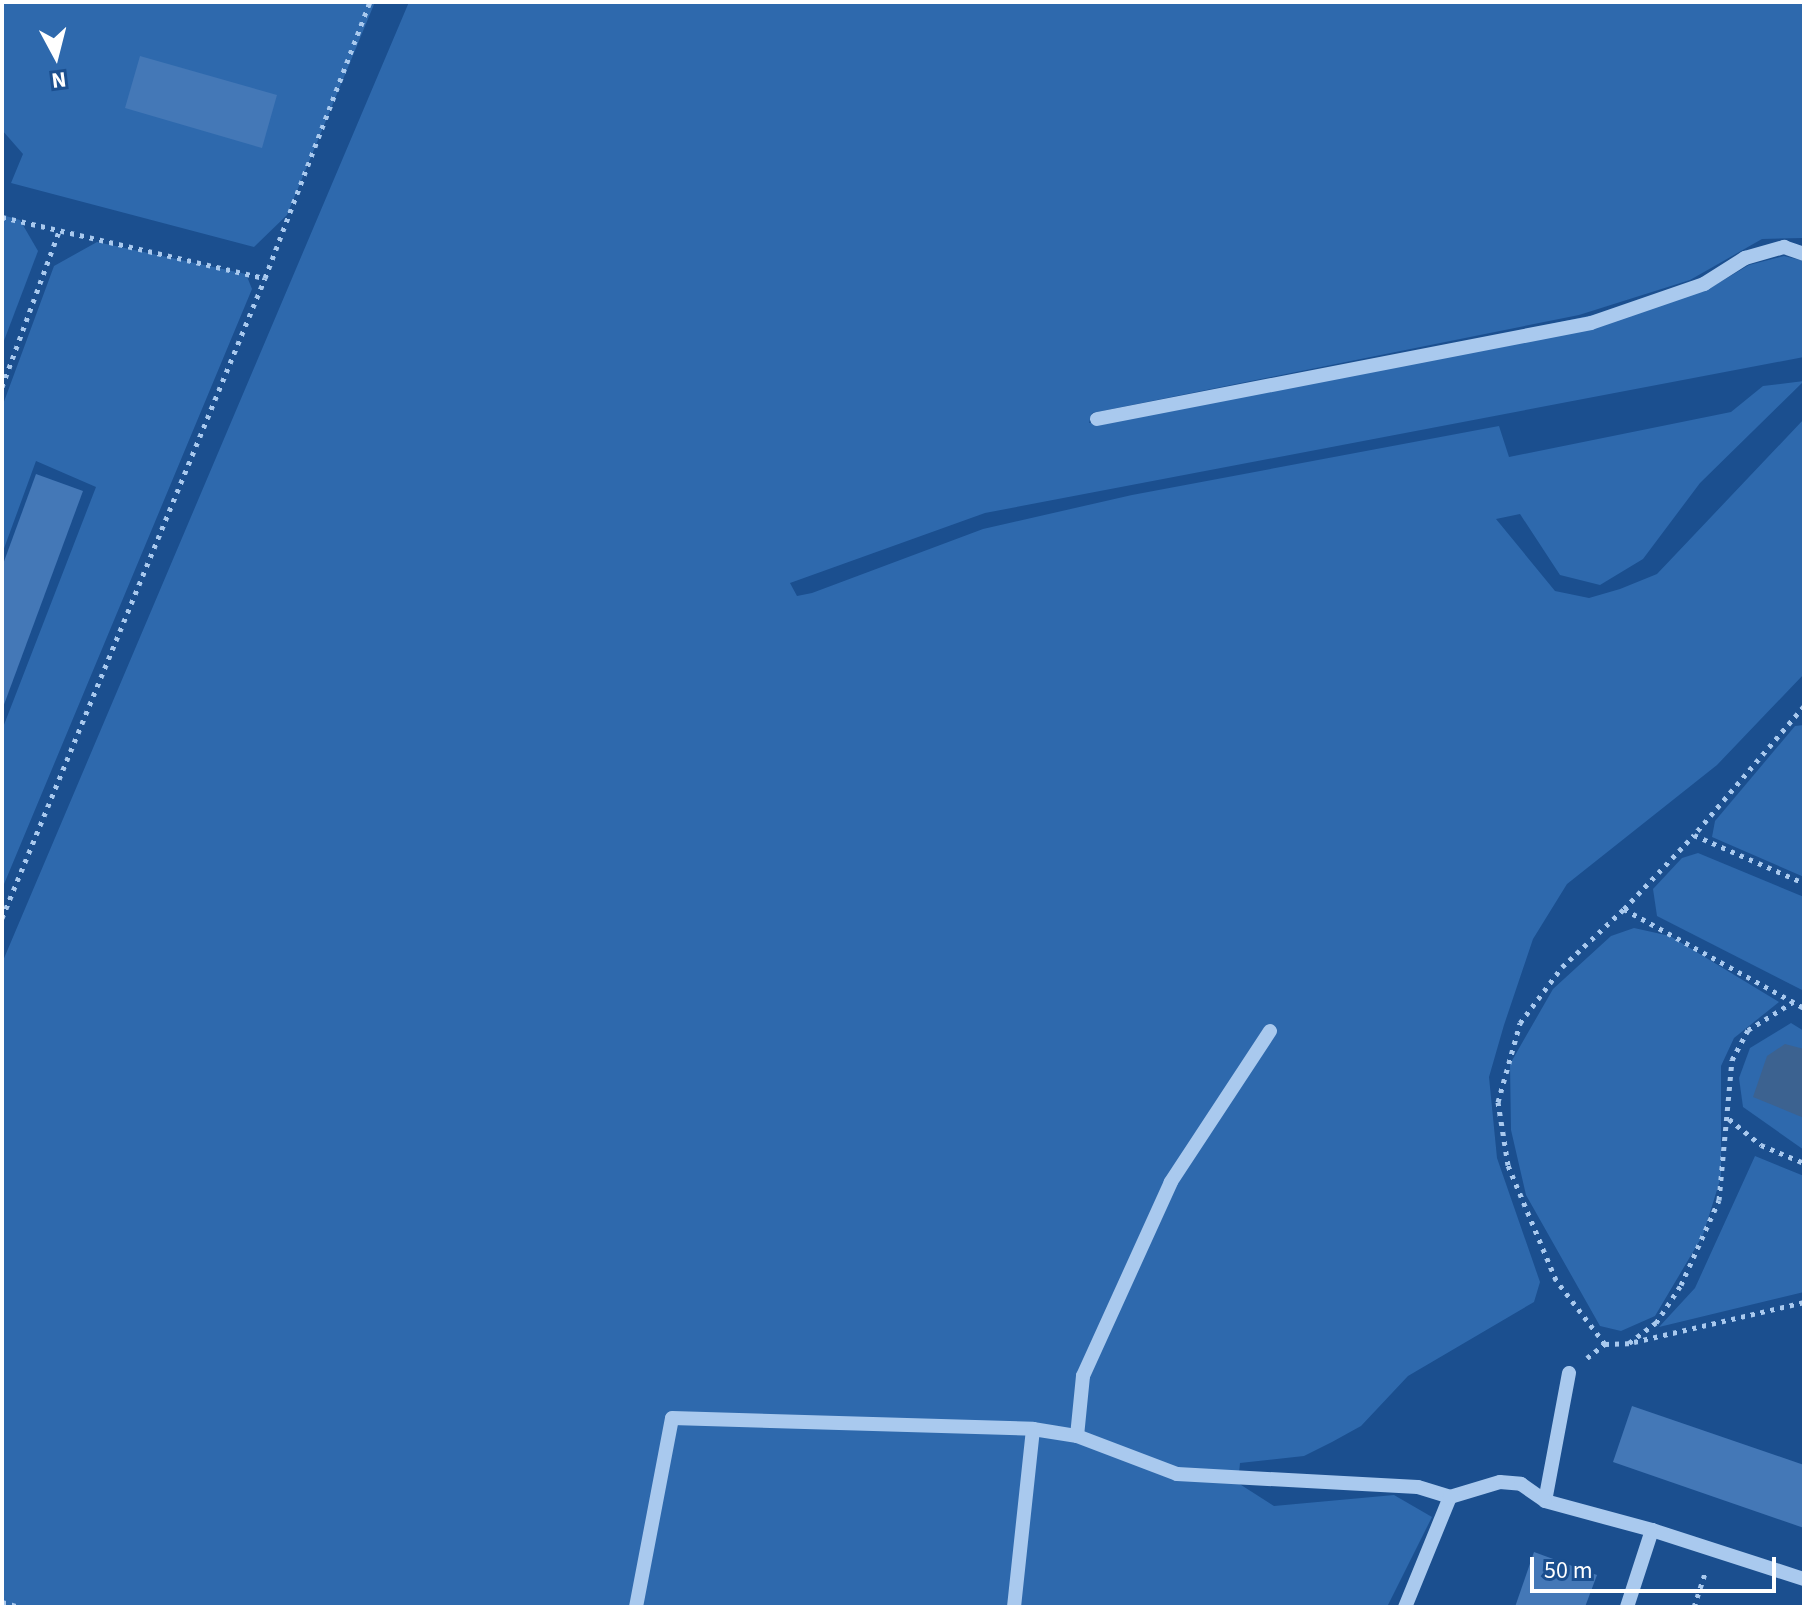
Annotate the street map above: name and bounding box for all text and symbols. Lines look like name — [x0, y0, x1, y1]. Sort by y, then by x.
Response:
north arrow — [16, 16, 96, 96]
text: N — [50, 63, 68, 97]
scale bar — [1534, 1541, 1780, 1591]
text: 50 m — [1544, 1553, 1593, 1588]

